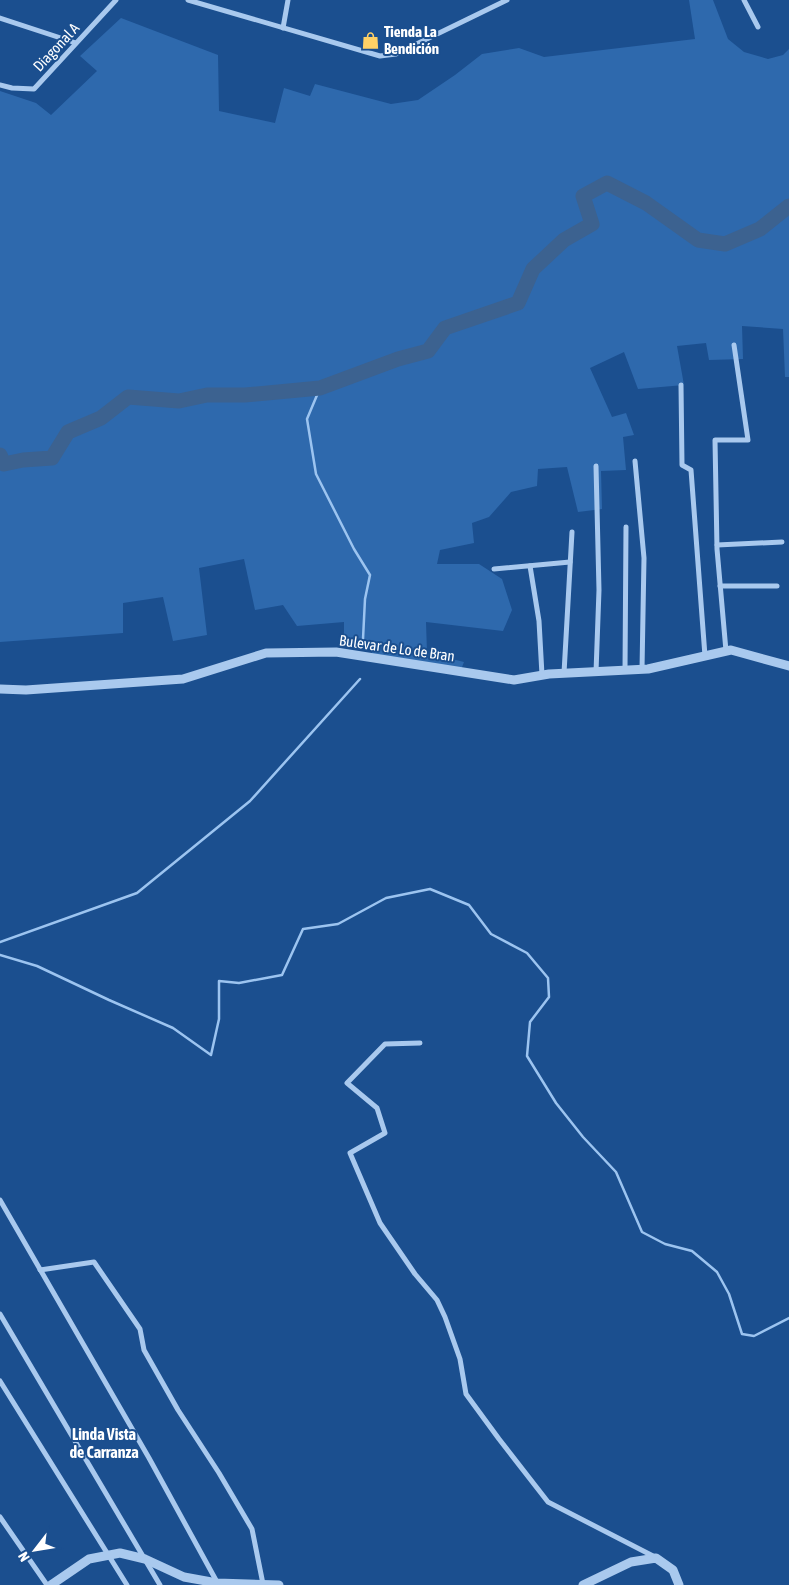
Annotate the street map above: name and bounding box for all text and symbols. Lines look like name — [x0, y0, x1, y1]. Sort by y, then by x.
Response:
street label: Diagonal A — [29, 19, 83, 75]
place label: Tienda La Bendición — [384, 23, 439, 57]
shop icon: Tienda La Bendición — [360, 30, 380, 50]
street label: Bulevar de Lo de Bran — [338, 631, 456, 665]
district label: Linda Vista de Carranza — [69, 1425, 139, 1461]
north arrow — [10, 1525, 60, 1575]
text: N — [15, 1549, 33, 1564]

